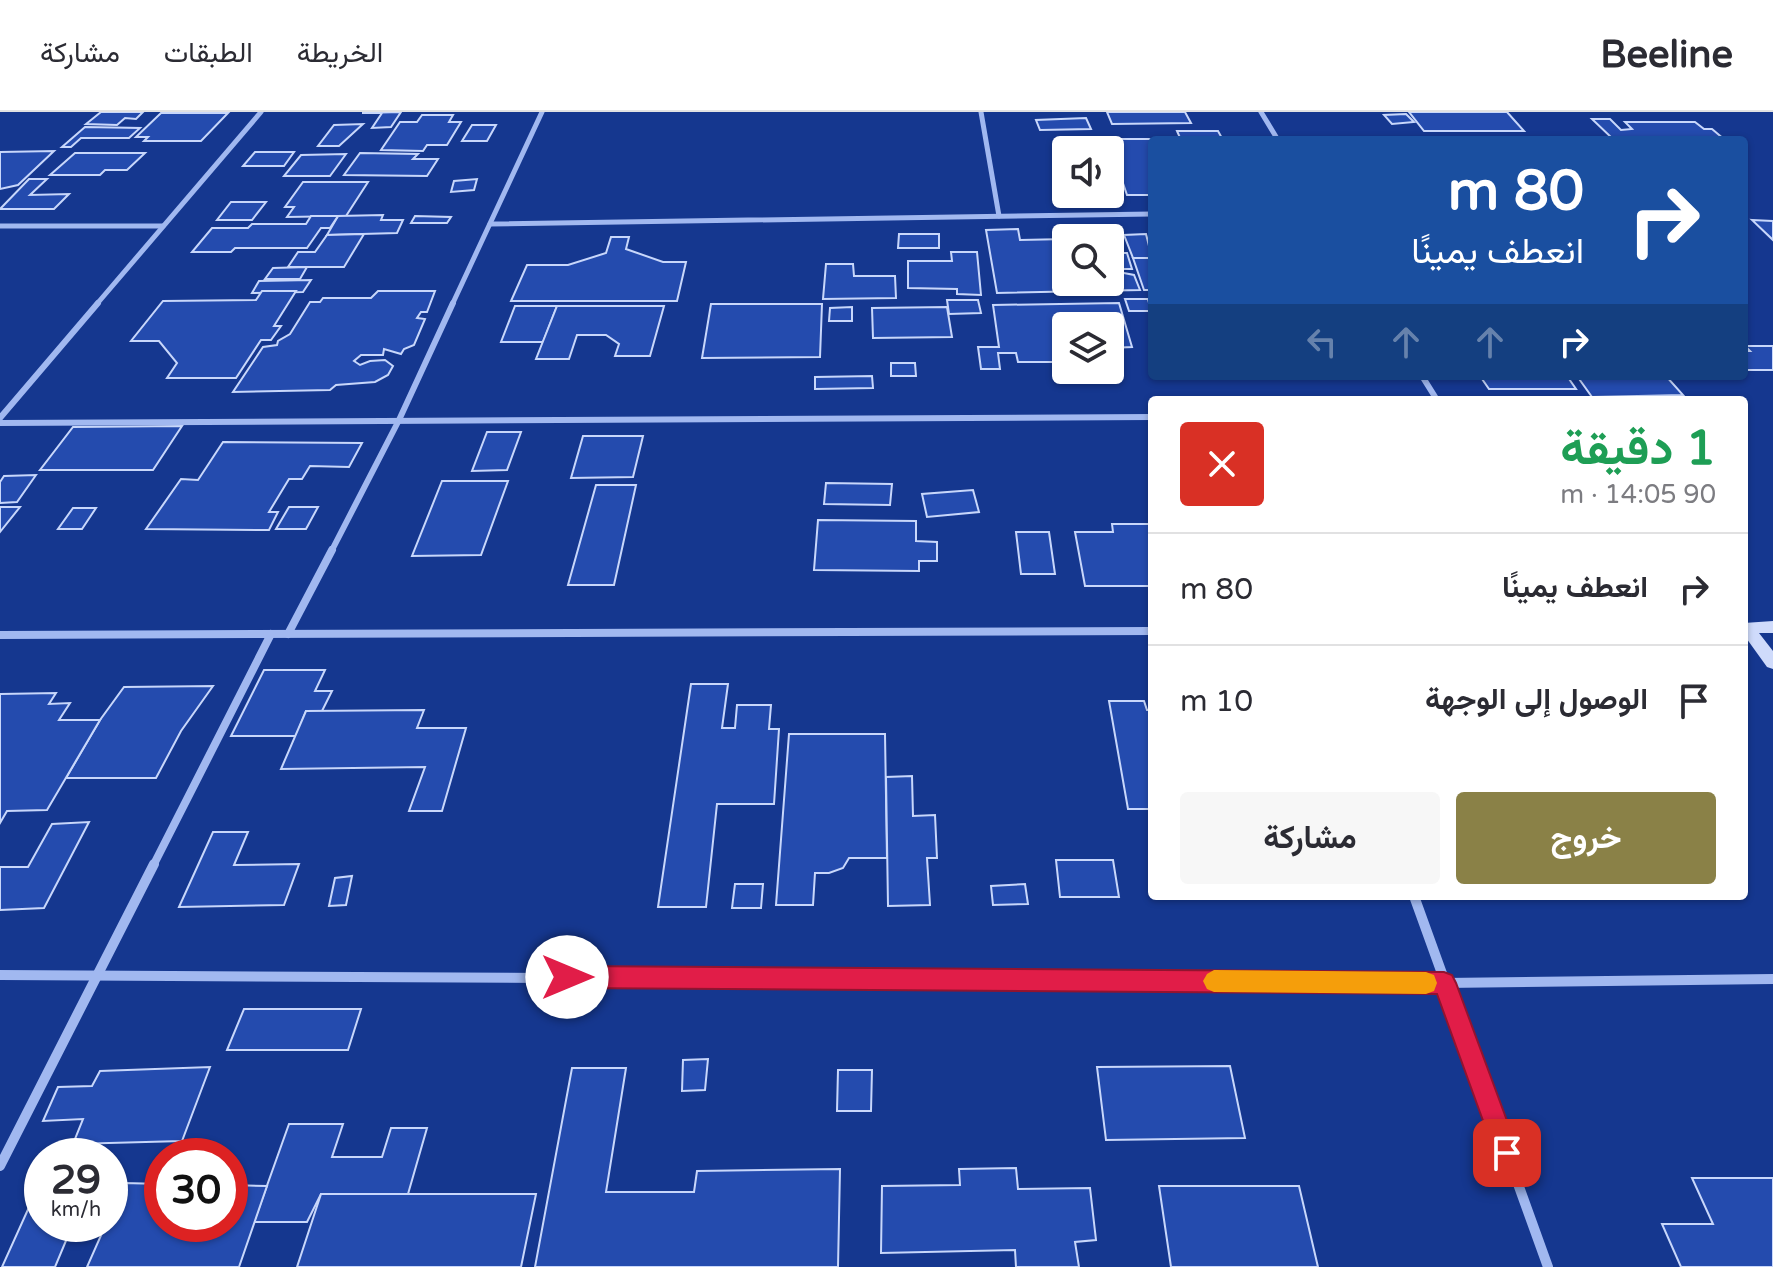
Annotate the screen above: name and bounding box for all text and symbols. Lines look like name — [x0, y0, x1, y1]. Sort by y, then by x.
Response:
text: Beeline — [1600, 32, 1733, 78]
text: مشاركة — [40, 36, 120, 70]
text: الطبقات — [164, 36, 253, 70]
text: الخريطة — [297, 36, 383, 70]
map controls — [1052, 136, 1124, 384]
button: sound — [1052, 136, 1124, 208]
text: 80 m — [1448, 158, 1584, 225]
icon: right — [1612, 168, 1716, 272]
button: search — [1052, 224, 1124, 296]
text: انعطف يمينًا — [1411, 230, 1584, 273]
button: layers — [1052, 312, 1124, 384]
icon: left — [1300, 320, 1344, 364]
icon: ahead — [1384, 320, 1428, 364]
icon: ahead — [1468, 320, 1512, 364]
icon: right — [1552, 320, 1596, 364]
text: 1 دقيقة — [1560, 420, 1716, 478]
button: close — [1180, 422, 1264, 506]
text: 90 m · 14:05 — [1560, 479, 1716, 510]
icon: right — [1672, 567, 1716, 611]
text: انعطف يمينًا — [1502, 569, 1648, 606]
text: 80 m — [1180, 571, 1253, 608]
icon: arrive — [1672, 679, 1716, 723]
text: الوصول إلى الوجهة — [1425, 681, 1648, 718]
text: 10 m — [1180, 683, 1253, 720]
button: مشاركة — [1180, 792, 1440, 884]
button: خروج — [1456, 792, 1716, 884]
position arrow — [525, 935, 609, 1019]
pin — [1473, 1119, 1541, 1187]
icon: arrive — [1485, 1131, 1529, 1175]
speed limit sign: 30 — [144, 1138, 248, 1242]
text: 29 — [51, 1156, 101, 1204]
text: km/h — [51, 1198, 101, 1222]

